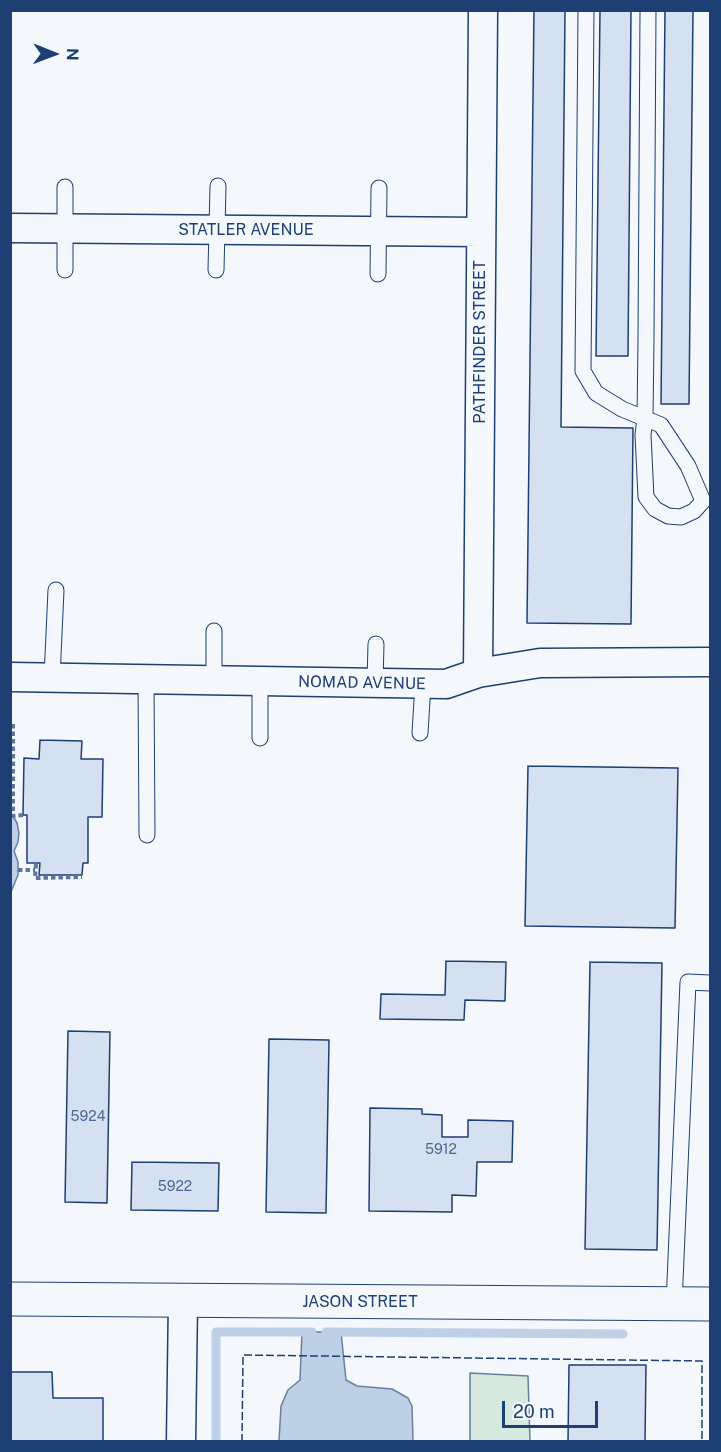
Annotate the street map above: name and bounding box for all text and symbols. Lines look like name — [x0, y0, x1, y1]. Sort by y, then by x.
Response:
north arrow — [24, 24, 84, 84]
text: N — [63, 48, 82, 61]
street label: STATLER AVENUE — [178, 220, 314, 240]
street label: PATHFINDER STREET — [470, 260, 490, 424]
street label: NOMAD AVENUE — [298, 672, 426, 694]
house number: 5924 — [71, 1109, 105, 1125]
house number: 5912 — [425, 1142, 457, 1158]
house number: 5922 — [158, 1179, 192, 1195]
street label: JASON STREET — [302, 1292, 418, 1312]
scale bar — [505, 1389, 601, 1427]
text: 20 m — [513, 1401, 555, 1422]

